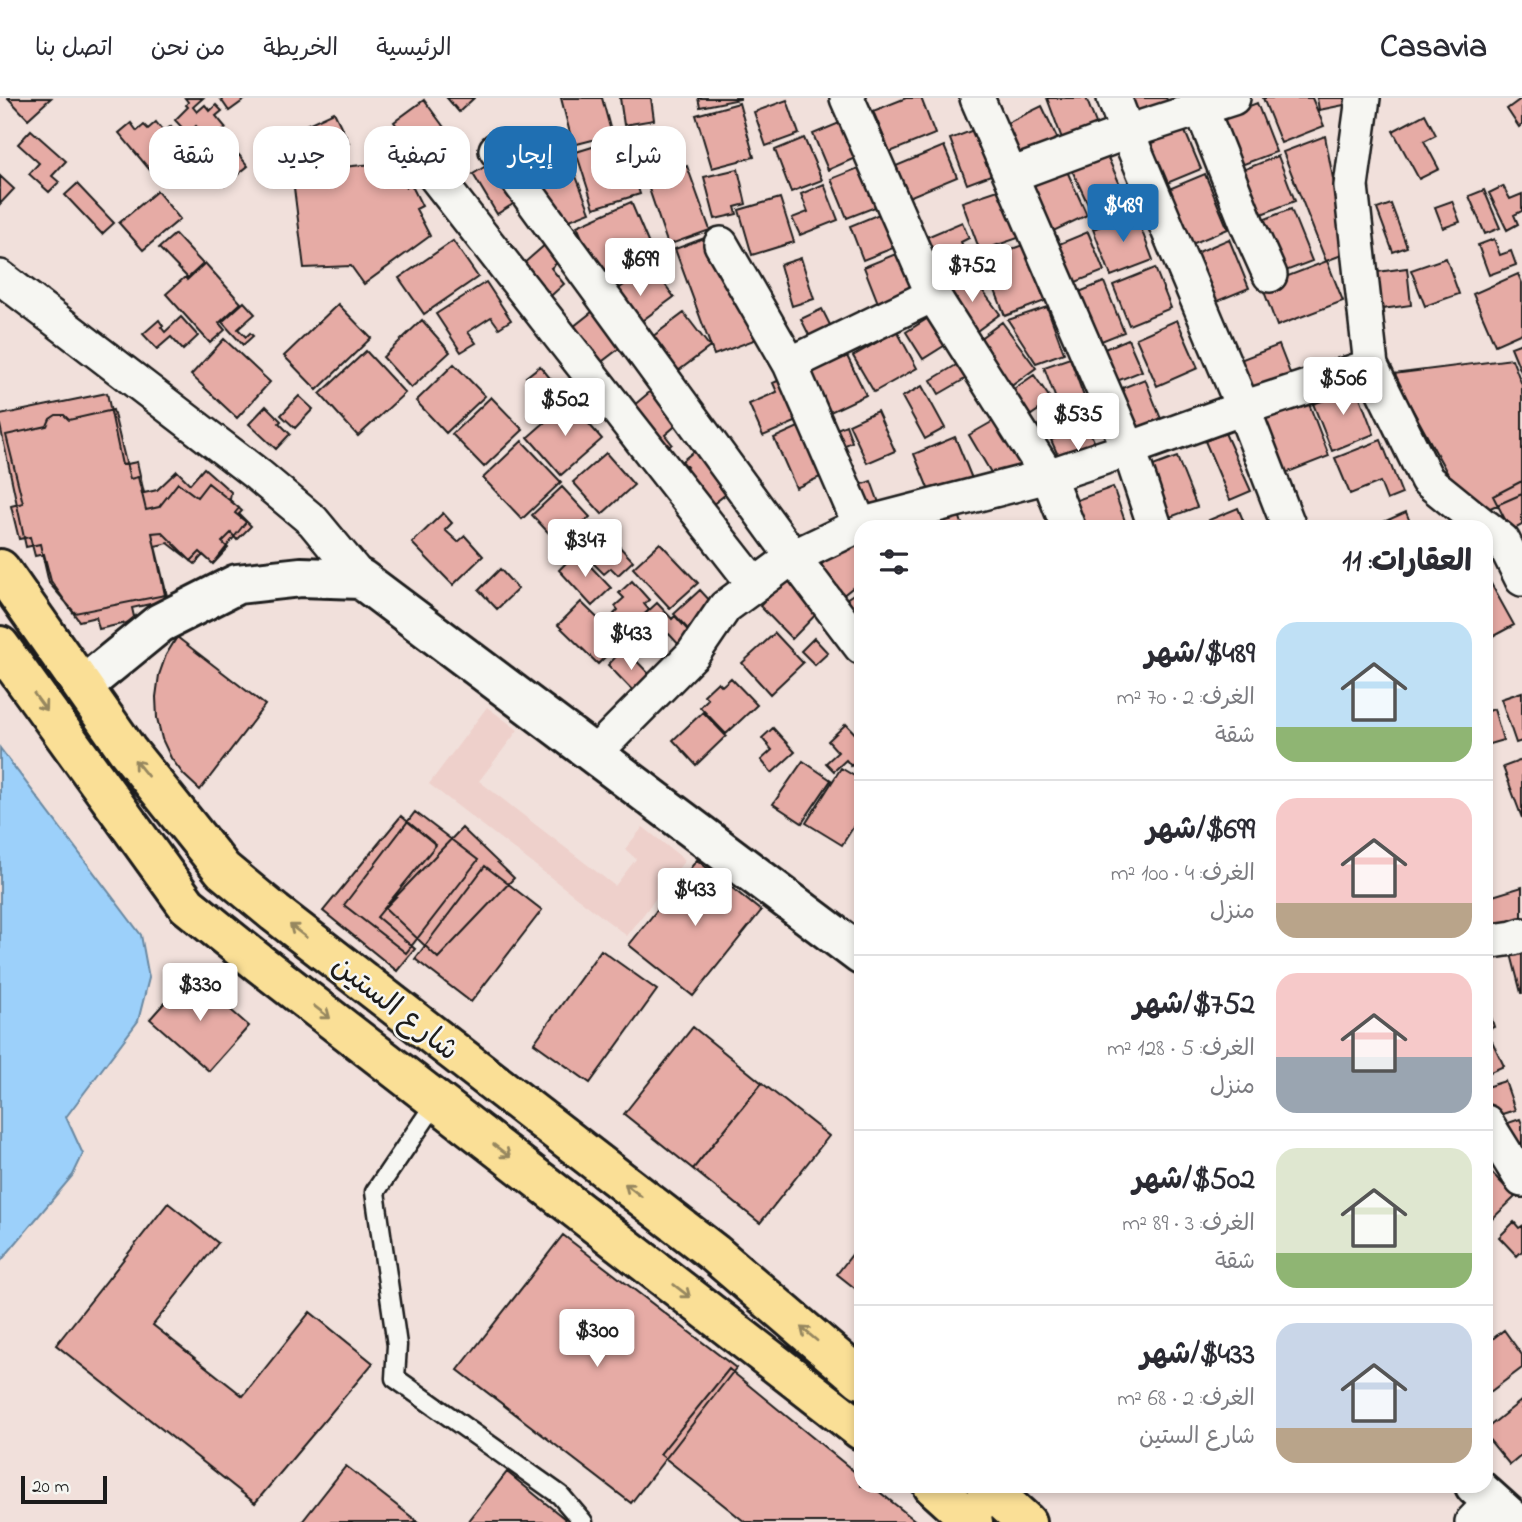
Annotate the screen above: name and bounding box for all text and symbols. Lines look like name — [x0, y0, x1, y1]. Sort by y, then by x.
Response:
text: Casavia — [1380, 24, 1487, 72]
text: اتصل بنا — [35, 32, 113, 67]
text: من نحن — [151, 32, 225, 67]
text: الخريطة — [263, 32, 338, 67]
text: الرئيسية — [376, 32, 452, 67]
chip: شقة — [149, 126, 239, 189]
chip: جديد — [253, 126, 350, 189]
chip: تصفية — [364, 126, 470, 189]
chip: إيجار — [484, 126, 577, 189]
chip: شراء — [591, 126, 686, 189]
pin: $489 — [1082, 184, 1164, 244]
text: $489 — [1104, 190, 1142, 223]
pin: $699 — [599, 238, 681, 298]
text: $699 — [621, 244, 659, 277]
pin: $752 — [931, 244, 1013, 304]
text: $752 — [948, 250, 996, 283]
pin: $506 — [1302, 358, 1384, 417]
text: $506 — [1319, 363, 1367, 396]
pin: $502 — [524, 378, 606, 438]
text: $502 — [541, 384, 589, 417]
pin: $535 — [1037, 394, 1119, 453]
text: $535 — [1053, 399, 1103, 432]
pin: $347 — [544, 519, 626, 579]
text: $347 — [564, 525, 606, 558]
text: العقارات: 11 — [1342, 541, 1472, 585]
icon: filters — [875, 543, 913, 581]
pin: $433 — [590, 612, 672, 672]
text: $433 — [610, 618, 652, 651]
text: $489/شهر — [1145, 633, 1255, 677]
icon: home — [1332, 650, 1416, 734]
text: الغرف: 2 · 70 m² — [1117, 682, 1255, 715]
one-way arrow — [33, 692, 47, 711]
text: شقة — [1215, 720, 1255, 753]
one-way arrow — [134, 759, 149, 777]
text: $699/شهر — [1146, 809, 1255, 853]
icon: home — [1332, 826, 1416, 910]
text: الغرف: 4 · 100 m² — [1111, 858, 1255, 891]
pin: $433 — [654, 868, 736, 928]
text: $433 — [674, 874, 716, 907]
text: منزل — [1210, 896, 1255, 929]
one-way arrow — [289, 924, 308, 939]
street label: شارع الستين — [321, 945, 467, 1073]
pin: $330 — [159, 964, 241, 1023]
text: $330 — [179, 969, 221, 1002]
text: $752/شهر — [1133, 984, 1255, 1028]
icon: home — [1332, 1001, 1416, 1085]
one-way arrow — [313, 1005, 331, 1020]
text: الغرف: 5 · 128 m² — [1107, 1033, 1255, 1066]
text: منزل — [1210, 1071, 1255, 1104]
one-way arrow — [492, 1144, 511, 1159]
text: $502/شهر — [1133, 1159, 1255, 1203]
icon: home — [1332, 1176, 1416, 1260]
one-way arrow — [624, 1183, 643, 1198]
text: الغرف: 3 · 89 m² — [1122, 1208, 1255, 1241]
text: شقة — [1215, 1246, 1255, 1279]
one-way arrow — [672, 1283, 691, 1298]
pin: $300 — [556, 1310, 638, 1369]
text: $300 — [575, 1315, 619, 1348]
one-way arrow — [800, 1326, 818, 1342]
text: $433/شهر — [1141, 1334, 1255, 1378]
icon: home — [1332, 1351, 1416, 1435]
text: الغرف: 2 · 68 m² — [1117, 1383, 1255, 1416]
text: شارع الستين — [1139, 1421, 1255, 1454]
scale bar — [21, 1473, 107, 1505]
text: 20 m — [32, 1474, 69, 1501]

